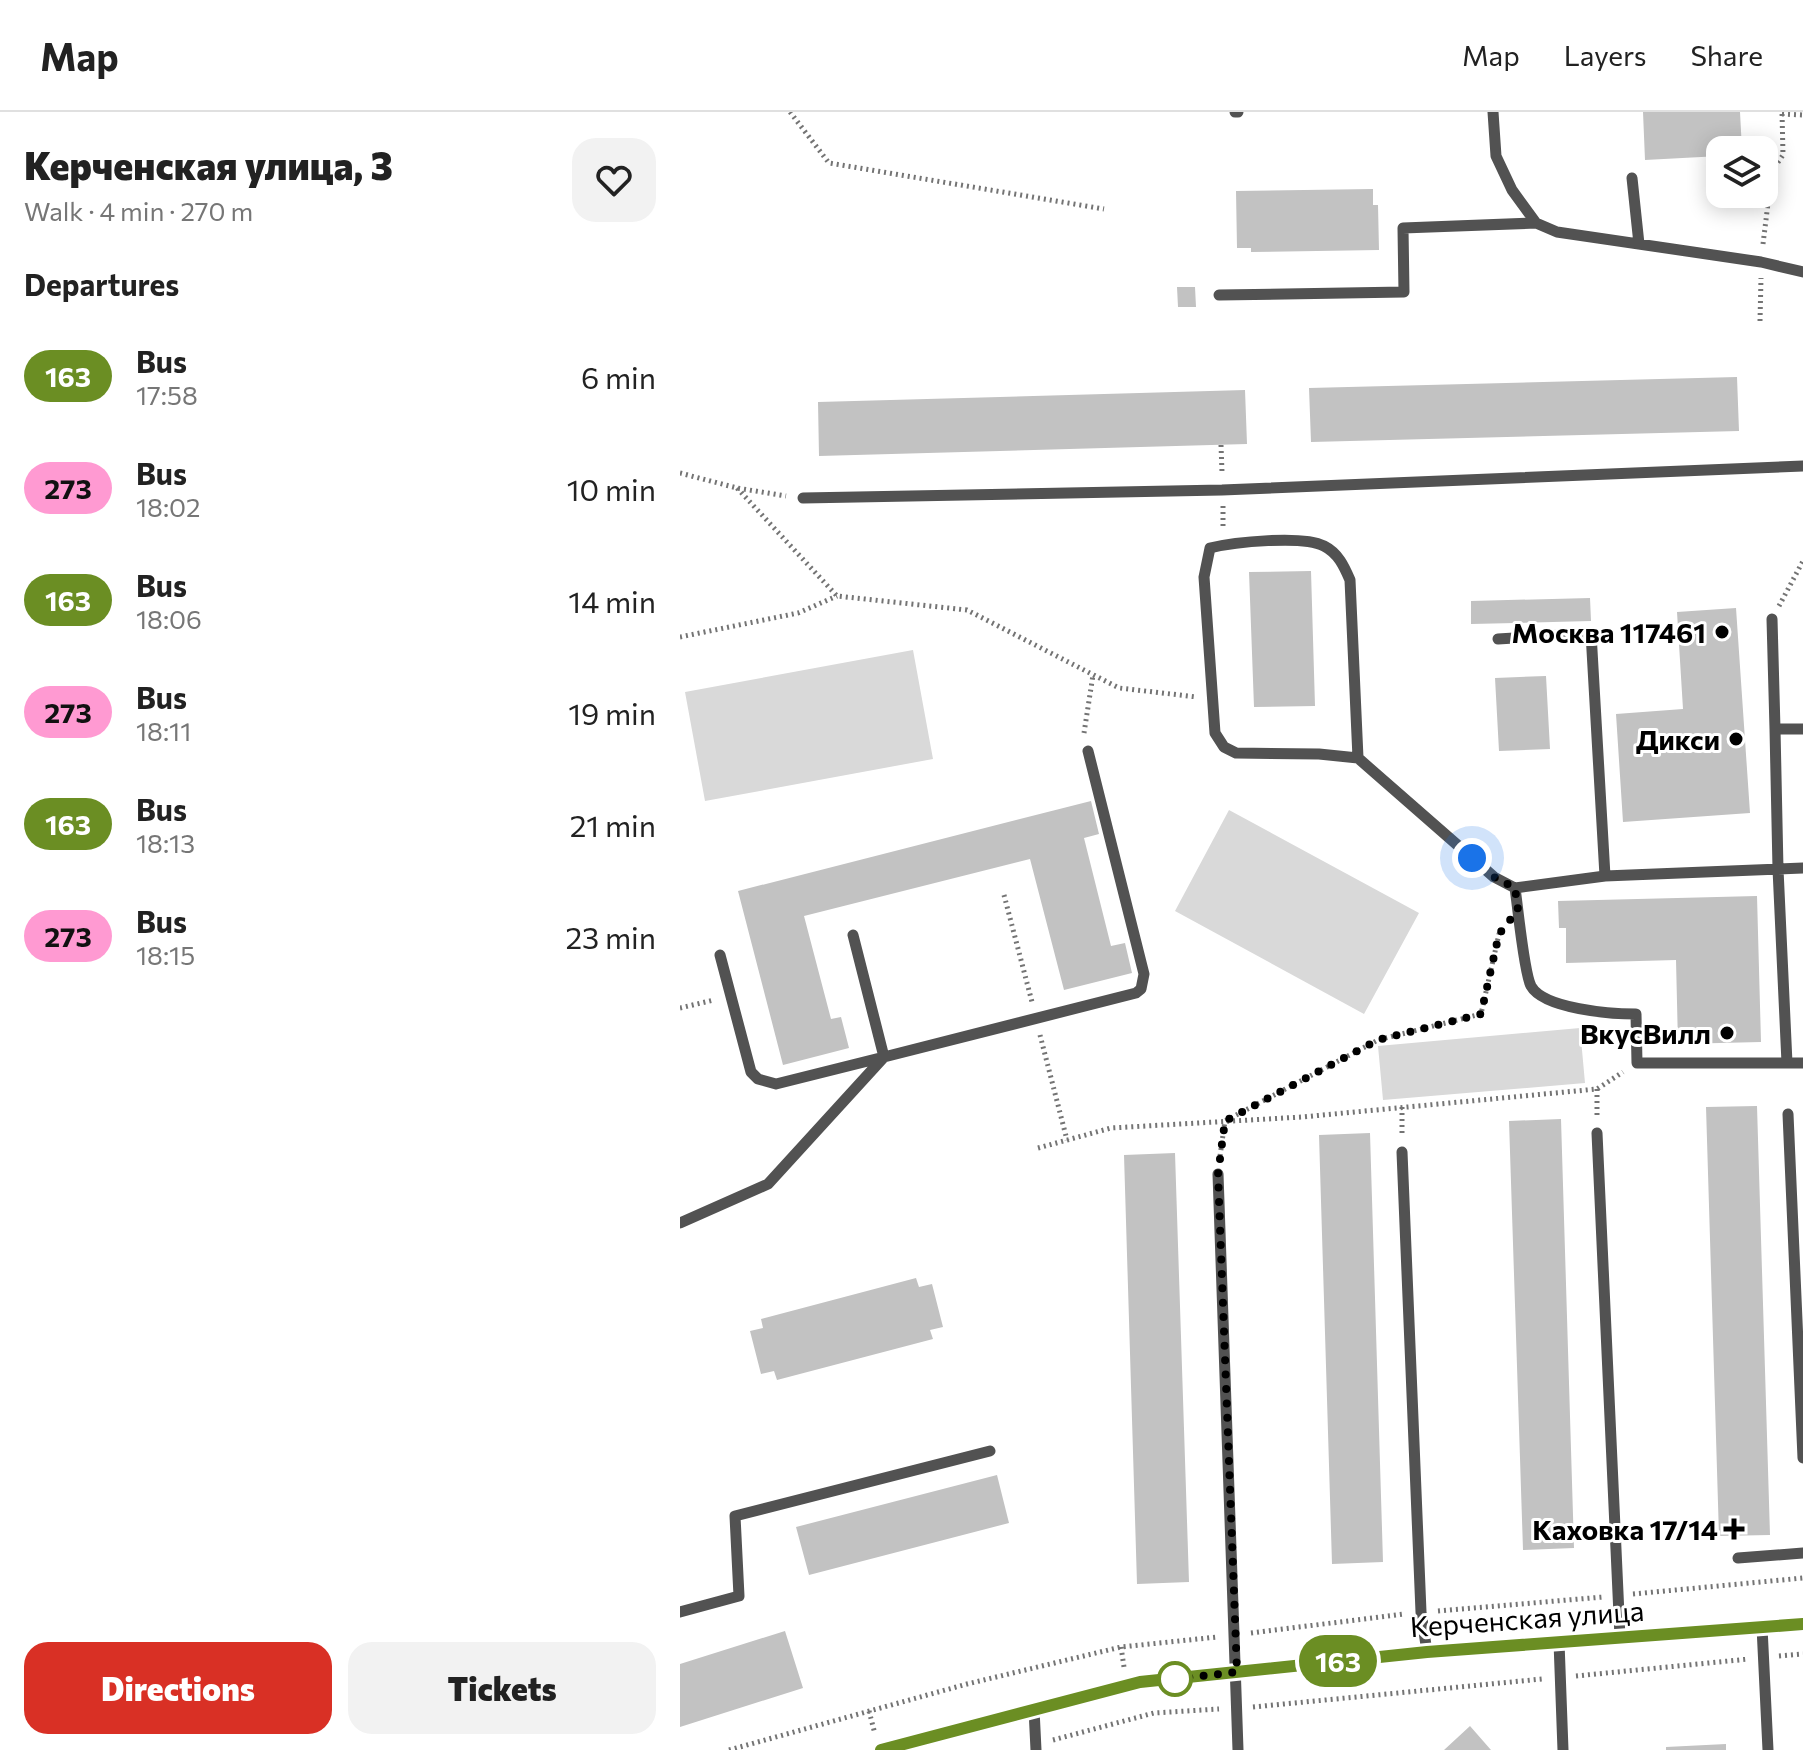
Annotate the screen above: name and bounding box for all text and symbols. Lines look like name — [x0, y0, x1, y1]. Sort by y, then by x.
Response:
text: Map — [40, 32, 119, 79]
text: Map — [1462, 38, 1520, 72]
text: Layers — [1564, 38, 1646, 72]
text: Share — [1690, 38, 1763, 72]
map controls — [1706, 136, 1778, 208]
button: layers — [1706, 136, 1778, 208]
button: heart — [572, 138, 656, 222]
text: Керченская улица, 3 — [24, 141, 393, 188]
text: Walk · 4 min · 270 m — [24, 195, 253, 226]
text: Departures — [24, 265, 179, 302]
text: Bus — [136, 342, 187, 379]
text: 6 min — [581, 358, 656, 395]
text: 163 — [45, 359, 91, 393]
text: 17:58 — [136, 379, 198, 410]
text: Bus — [136, 454, 187, 491]
text: 10 min — [567, 470, 656, 507]
text: 273 — [44, 471, 92, 505]
text: 18:02 — [136, 491, 200, 522]
text: Bus — [136, 566, 187, 603]
text: 14 min — [568, 582, 656, 619]
text: 163 — [45, 583, 91, 617]
text: 18:06 — [136, 603, 202, 634]
place label: Москва 117461 — [1511, 615, 1706, 649]
marker: Москва 117461 — [1713, 623, 1731, 641]
text: Bus — [136, 678, 187, 715]
text: 19 min — [568, 694, 656, 731]
text: 273 — [44, 695, 92, 729]
text: 18:11 — [136, 715, 191, 746]
place label: Дикси — [1636, 722, 1720, 756]
marker: Дикси — [1727, 730, 1745, 748]
text: Bus — [136, 790, 187, 827]
text: 21 min — [570, 806, 656, 843]
text: 163 — [45, 807, 91, 841]
text: 18:13 — [136, 827, 195, 858]
your location — [1452, 838, 1492, 878]
text: Bus — [136, 902, 187, 939]
text: 23 min — [565, 918, 656, 955]
text: 273 — [44, 919, 92, 953]
text: 18:15 — [136, 939, 195, 970]
place label: ВкусВилл — [1580, 1016, 1711, 1050]
marker: ВкусВилл — [1718, 1024, 1736, 1042]
place label: Каховка 17/14 — [1532, 1512, 1718, 1546]
marker: Каховка 17/14 — [1725, 1520, 1743, 1538]
street label: Керченская улица — [1409, 1593, 1645, 1643]
line badge: 163 — [1292, 1635, 1384, 1687]
button: Directions — [24, 1642, 332, 1734]
button: Tickets — [348, 1642, 656, 1734]
text: 163 — [1315, 1644, 1361, 1678]
unlabelled marker — [1158, 1662, 1192, 1696]

